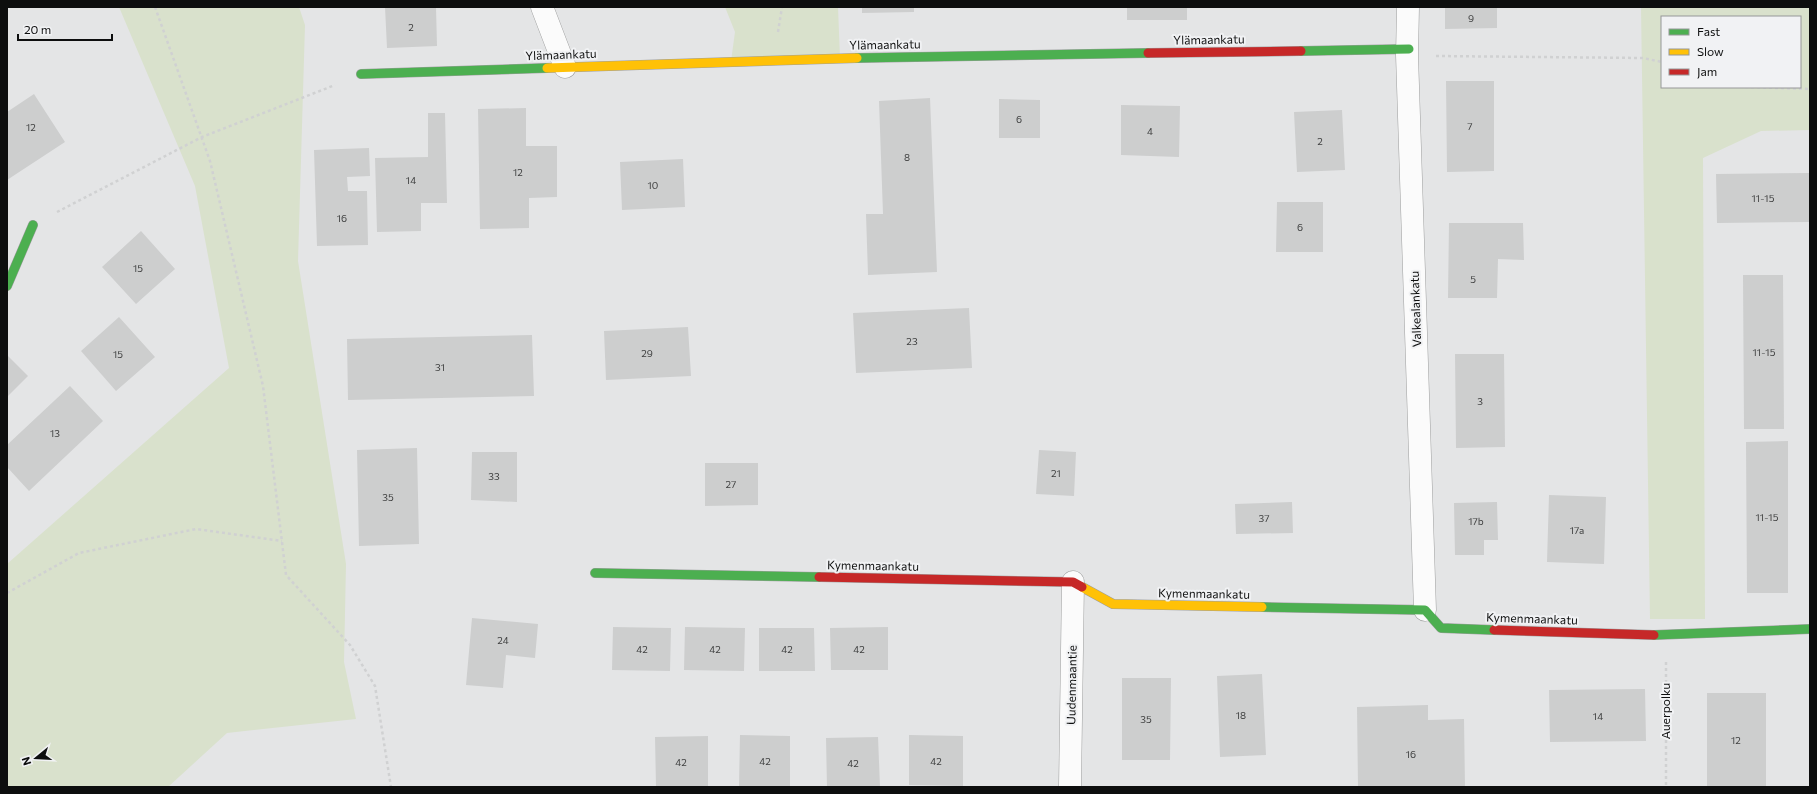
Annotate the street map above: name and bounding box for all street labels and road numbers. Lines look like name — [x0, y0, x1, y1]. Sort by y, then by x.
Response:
street label: Ylämaankatu — [1173, 31, 1245, 47]
street label: Ylämaankatu — [849, 36, 921, 52]
street label: Ylämaankatu — [525, 46, 597, 62]
street label: Valkealankatu — [1407, 271, 1423, 347]
street label: Kymenmaankatu — [827, 557, 919, 573]
street label: Kymenmaankatu — [1158, 585, 1250, 601]
street label: Kymenmaankatu — [1486, 609, 1578, 627]
street label: Uudenmaantie — [1063, 645, 1079, 725]
street label: Auerpolku — [1658, 683, 1672, 739]

